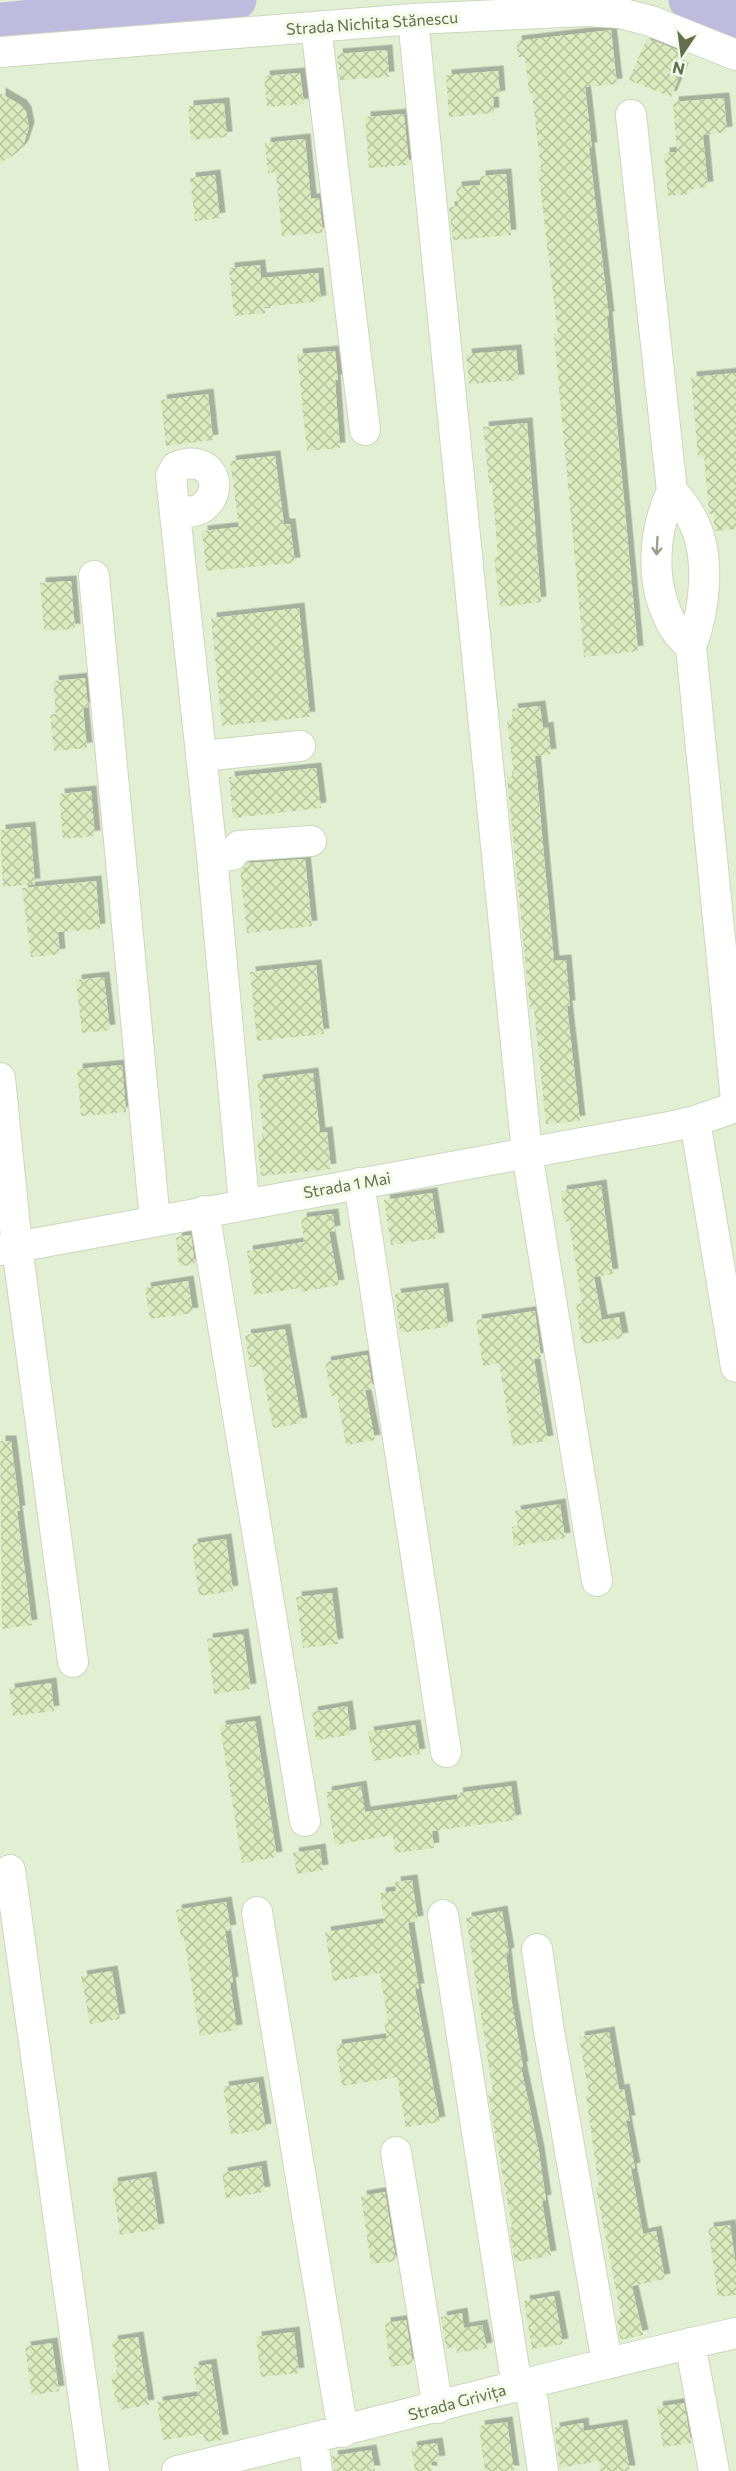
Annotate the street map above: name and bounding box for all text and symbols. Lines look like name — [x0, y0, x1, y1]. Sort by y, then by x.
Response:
street label: Strada Nichita Stănescu — [285, 7, 459, 38]
north arrow — [652, 24, 712, 84]
text: N — [671, 58, 686, 80]
one-way arrow — [652, 536, 663, 556]
street label: Strada 1 Mai — [302, 1167, 392, 1202]
street label: Strada Grivița — [406, 2379, 508, 2426]

